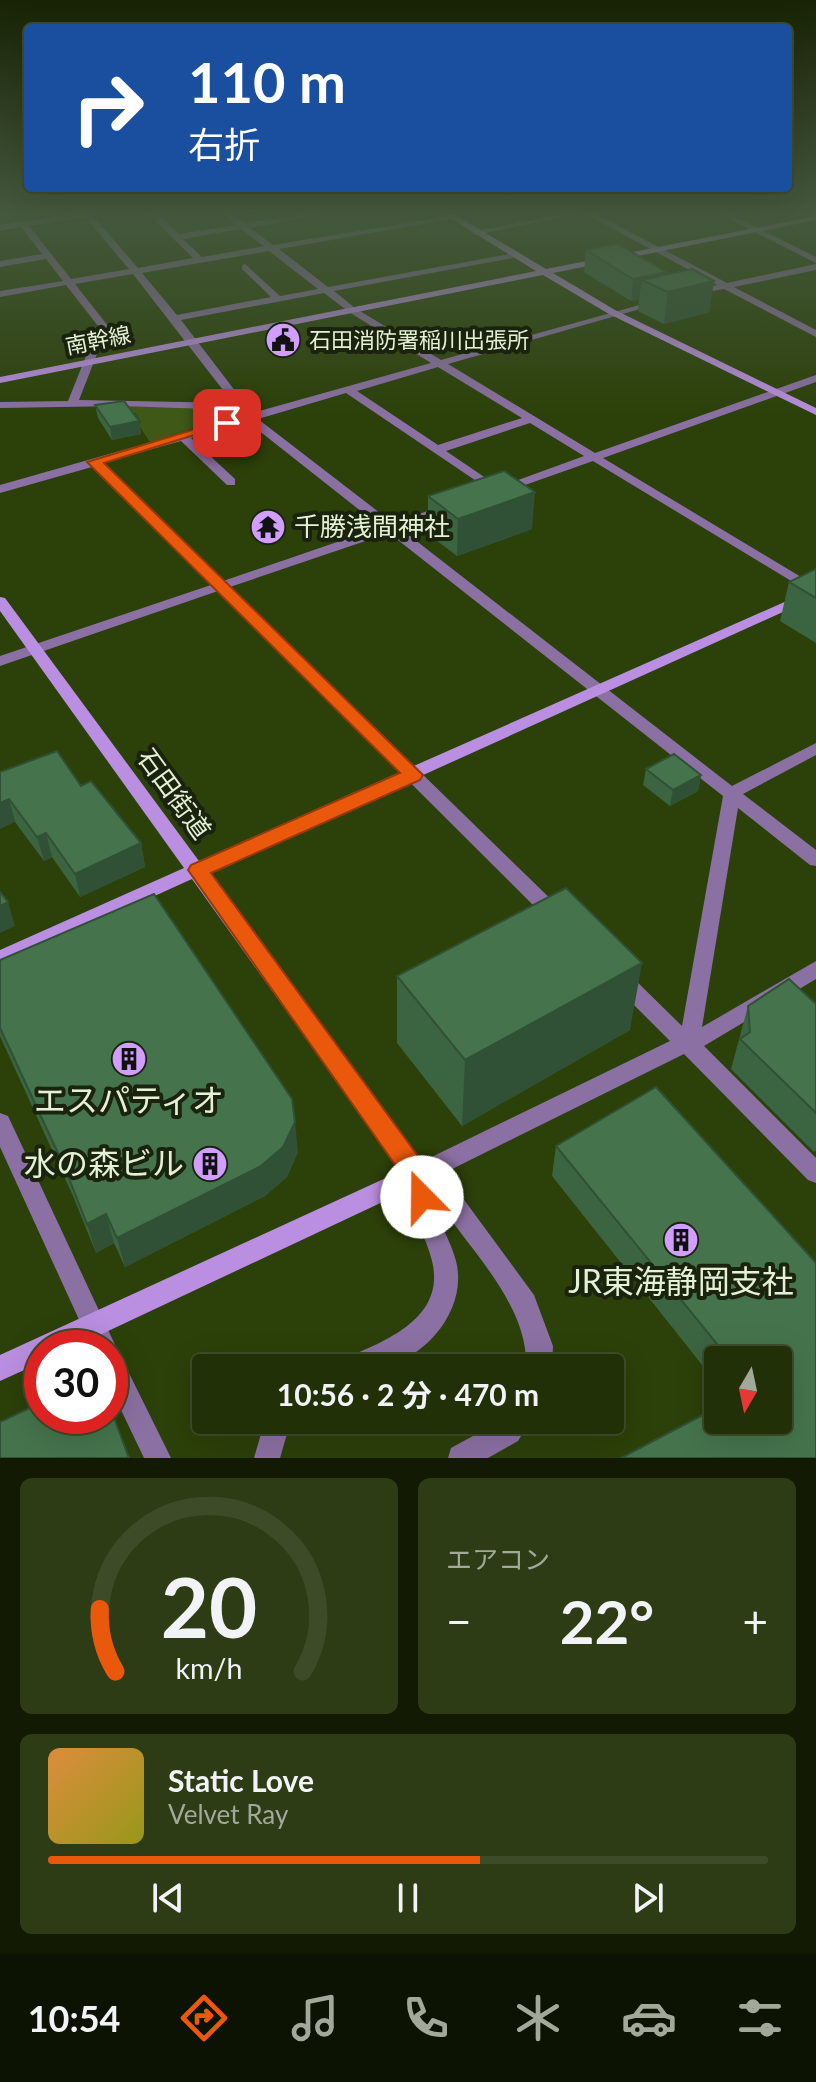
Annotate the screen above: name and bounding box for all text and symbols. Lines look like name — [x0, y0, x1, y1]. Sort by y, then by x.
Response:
text: 110 m — [188, 48, 346, 115]
icon: right — [56, 56, 160, 160]
text: 右折 — [188, 122, 260, 166]
street label: 南幹線 — [63, 320, 133, 359]
public building icon: 石田消防署稲川出張所 — [264, 321, 302, 359]
place label: 石田消防署稲川出張所 — [309, 326, 529, 353]
pin — [193, 389, 261, 457]
icon: arrive — [205, 401, 249, 445]
temple icon: 千勝浅間神社 — [249, 508, 287, 546]
place label: 千勝浅間神社 — [294, 510, 450, 542]
street label: 石田街道 — [131, 742, 218, 845]
building icon: エスパティオ — [110, 1040, 148, 1078]
place label: エスパティオ — [34, 1080, 224, 1119]
place label: 水の森ビル — [24, 1143, 184, 1182]
building icon: 水の森ビル — [191, 1145, 229, 1183]
position arrow — [380, 1155, 464, 1239]
building icon: JR東海静岡支社 — [662, 1221, 700, 1259]
place label: JR東海静岡支社 — [568, 1261, 794, 1300]
speed limit sign: 30 — [24, 1330, 128, 1434]
north arrow — [704, 1346, 792, 1434]
map controls — [704, 1346, 792, 1434]
text: 10:56 · 2 分 · 470 m — [277, 1376, 539, 1412]
text: エアコン — [446, 1543, 550, 1575]
text: 20 — [161, 1556, 257, 1656]
text: 22° — [560, 1585, 654, 1657]
text: − — [446, 1595, 472, 1647]
text: + — [742, 1595, 768, 1647]
text: km/h — [176, 1651, 242, 1685]
text: Static Love — [168, 1762, 314, 1798]
text: Velvet Ray — [168, 1798, 288, 1830]
icon: previous — [146, 1876, 190, 1920]
icon: pause — [386, 1876, 430, 1920]
icon: next — [626, 1876, 670, 1920]
icon: directions — [176, 1990, 232, 2046]
icon: music — [287, 1990, 343, 2046]
icon: phone — [398, 1990, 454, 2046]
icon: climate — [510, 1990, 566, 2046]
icon: car — [621, 1990, 677, 2046]
icon: filters — [732, 1990, 788, 2046]
text: 10:54 — [28, 1996, 120, 2040]

